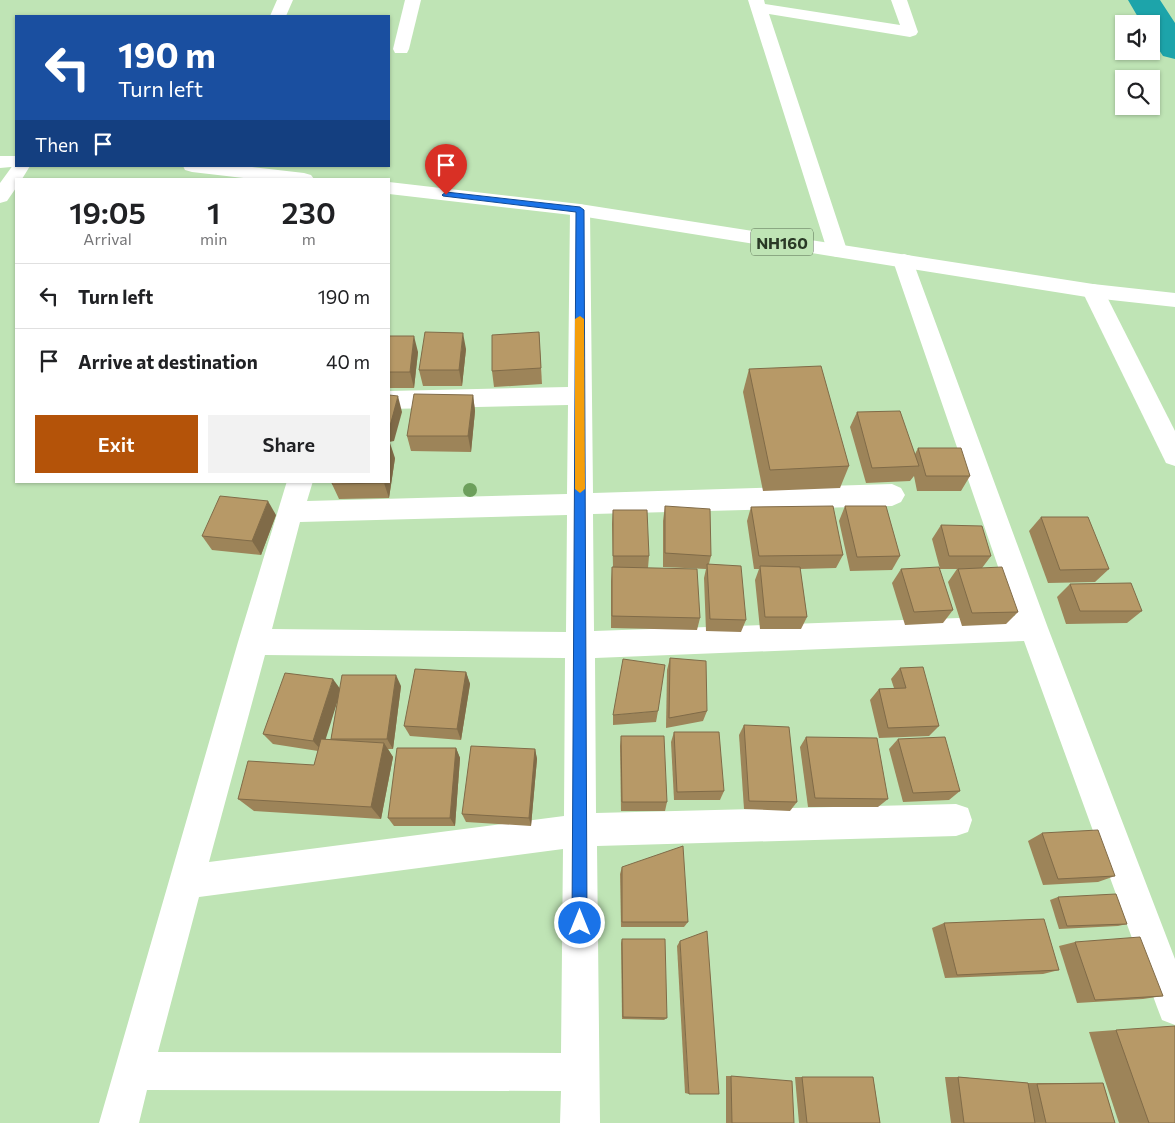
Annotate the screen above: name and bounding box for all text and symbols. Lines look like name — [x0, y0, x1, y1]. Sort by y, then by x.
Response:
map controls — [1115, 15, 1160, 115]
button: sound — [1115, 15, 1160, 60]
text: 190 m — [118, 32, 216, 75]
icon: left — [35, 35, 100, 100]
button: search — [1115, 70, 1160, 115]
text: Turn left — [118, 75, 203, 102]
icon: arrive — [89, 130, 117, 158]
text: Then — [35, 133, 79, 156]
pin — [425, 144, 467, 195]
icon: arrive — [432, 151, 460, 179]
text: 19:05 — [69, 193, 146, 230]
text: 1 — [207, 193, 220, 230]
text: 230 — [282, 193, 336, 230]
road number: NH160 — [751, 228, 813, 256]
text: Arrival — [83, 229, 132, 248]
text: min — [200, 229, 227, 248]
text: m — [302, 229, 316, 248]
icon: left — [35, 282, 63, 310]
text: Turn left — [78, 285, 153, 308]
text: 190 m — [318, 285, 370, 308]
icon: arrive — [35, 347, 63, 375]
text: Arrive at destination — [78, 350, 258, 373]
text: 40 m — [326, 350, 370, 373]
button: Exit — [35, 415, 198, 473]
button: Share — [208, 415, 370, 473]
position arrow — [553, 896, 605, 948]

